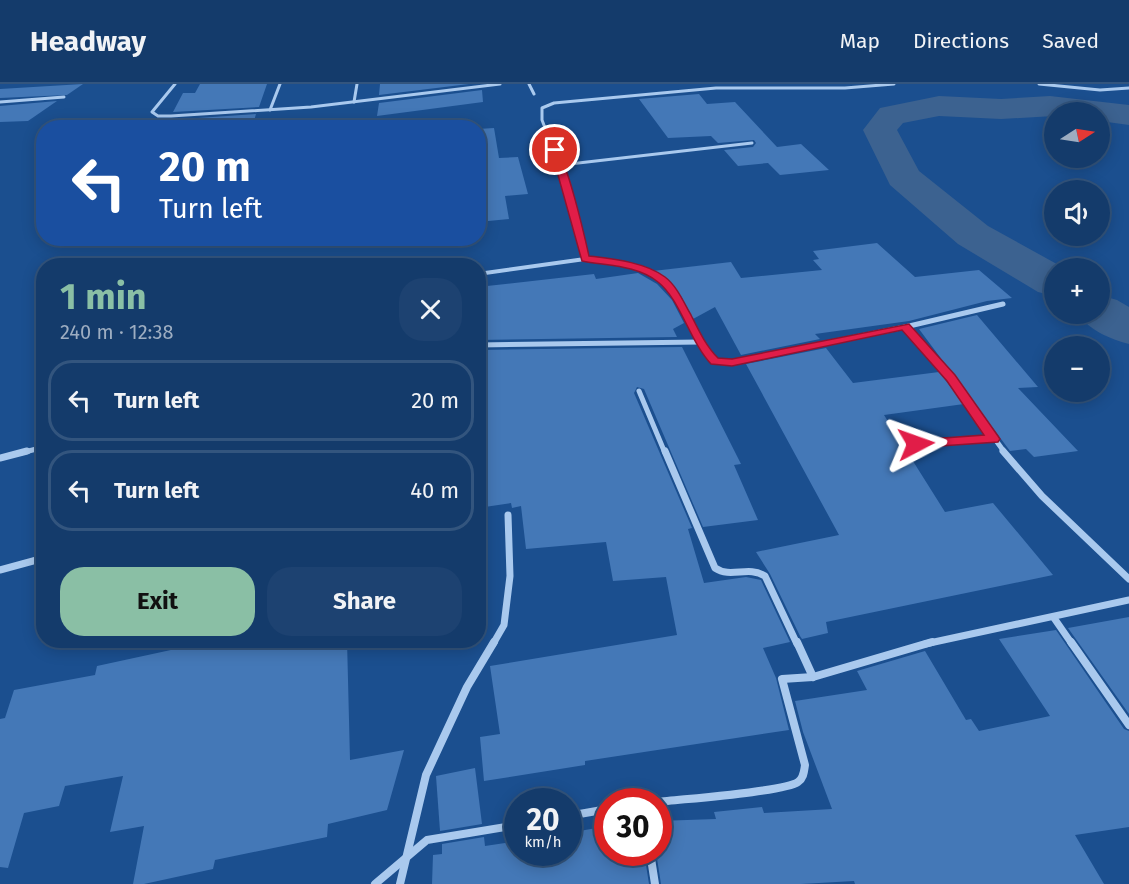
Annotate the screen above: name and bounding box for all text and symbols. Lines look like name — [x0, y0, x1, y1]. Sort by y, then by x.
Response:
text: Headway — [30, 25, 146, 58]
text: Map — [840, 28, 880, 54]
text: Directions — [913, 28, 1009, 54]
text: Saved — [1042, 28, 1099, 54]
north arrow — [1044, 102, 1110, 168]
map controls — [1044, 102, 1110, 402]
pin — [529, 124, 580, 175]
icon: arrive — [538, 133, 571, 166]
text: 20 m — [159, 142, 251, 192]
icon: left — [60, 144, 138, 222]
button: sound — [1044, 180, 1110, 246]
text: Turn left — [159, 193, 262, 225]
button: + — [1044, 258, 1110, 324]
text: 1 min — [60, 275, 147, 319]
button: close — [399, 278, 462, 341]
text: 240 m · 12:38 — [60, 320, 174, 344]
button: − — [1044, 336, 1110, 402]
icon: left — [63, 384, 96, 417]
text: Turn left — [114, 387, 199, 414]
text: 20 m — [411, 387, 459, 414]
position arrow — [884, 412, 948, 476]
icon: left — [63, 474, 96, 507]
text: Turn left — [114, 477, 199, 504]
text: 40 m — [410, 477, 459, 504]
button: Exit — [60, 567, 255, 636]
button: Share — [267, 567, 462, 636]
speed limit sign: 30 — [594, 788, 672, 866]
text: 20 — [526, 802, 560, 838]
text: km/h — [524, 833, 562, 851]

